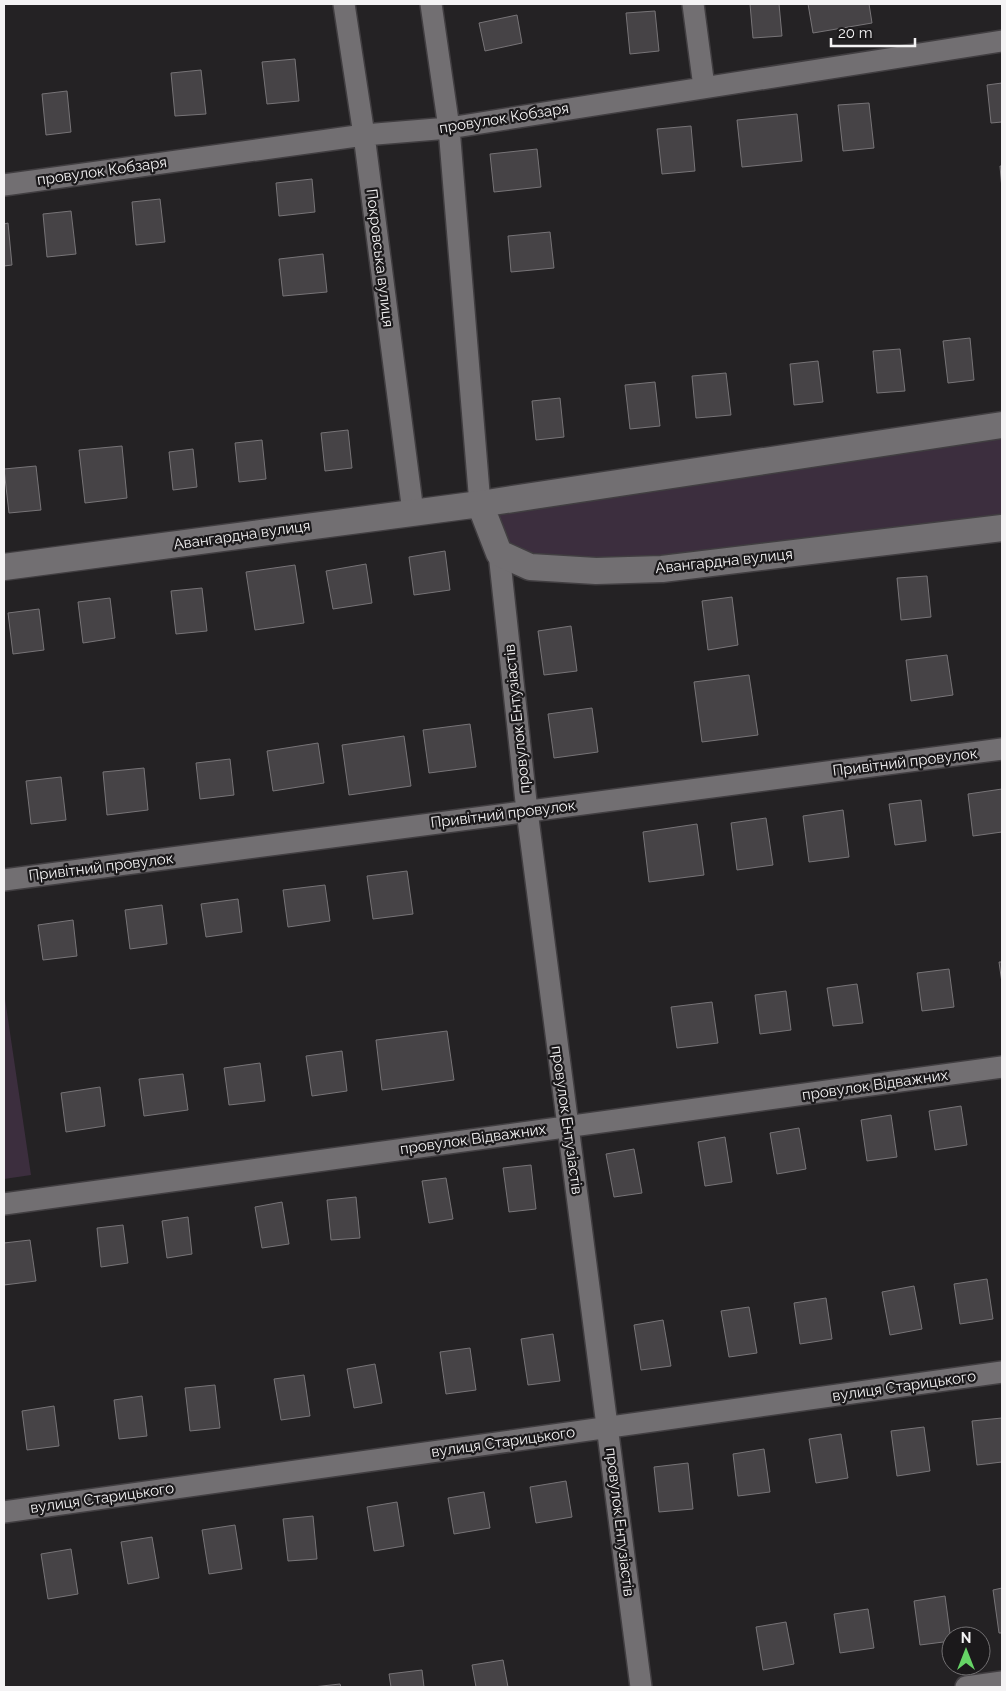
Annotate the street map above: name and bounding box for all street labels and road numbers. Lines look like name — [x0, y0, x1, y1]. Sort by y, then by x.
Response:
street label: провулок Кобзаря — [438, 99, 570, 137]
street label: провулок Кобзаря — [36, 153, 168, 189]
street label: Покровська вулиця — [363, 188, 397, 328]
street label: Авангардна вулиця — [172, 516, 312, 554]
street label: Авангардна вулиця — [654, 545, 794, 577]
street label: провулок Ентузіастів — [500, 643, 534, 795]
street label: Привітний провулок — [832, 744, 979, 780]
street label: Привітний провулок — [430, 796, 577, 832]
street label: Привітний провулок — [28, 849, 175, 885]
street label: провулок Ентузіастів — [548, 1044, 586, 1196]
street label: провулок Відважних — [801, 1066, 950, 1104]
street label: провулок Відважних — [399, 1120, 548, 1158]
street label: вулиця Старицького — [831, 1367, 977, 1405]
street label: вулиця Старицького — [430, 1423, 576, 1461]
street label: провулок Ентузіастів — [602, 1446, 638, 1598]
street label: вулиця Старицького — [29, 1479, 175, 1517]

